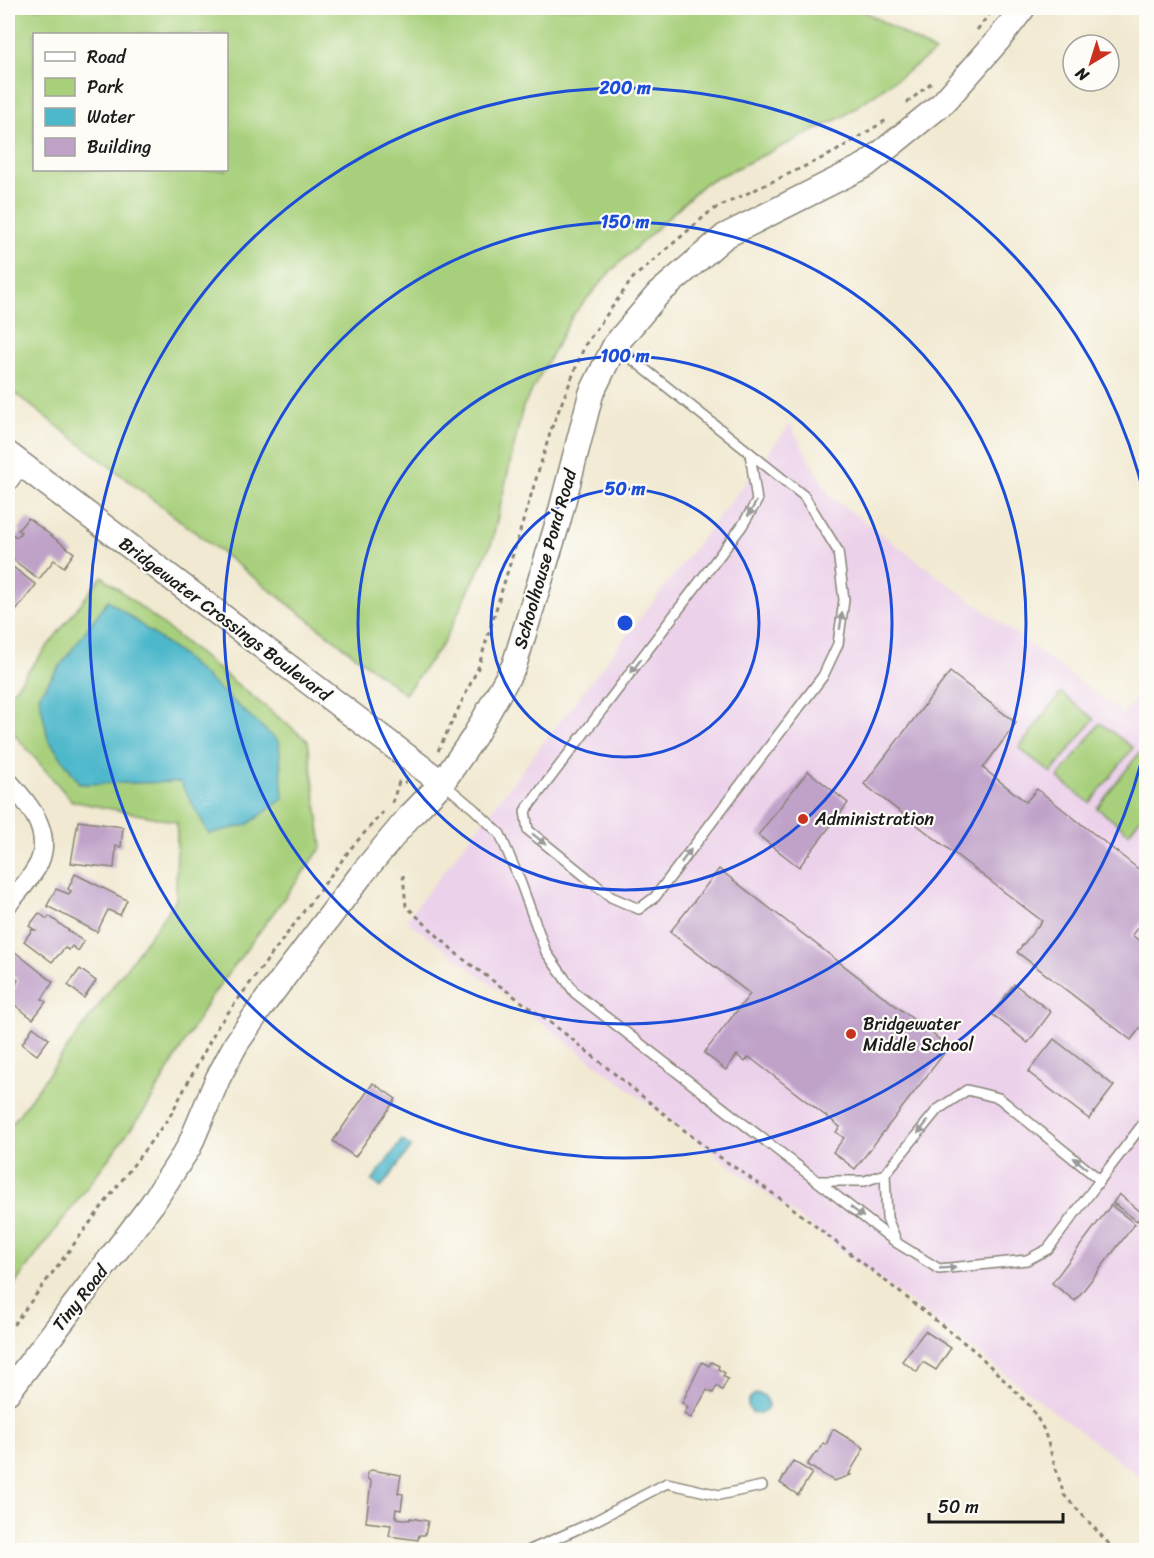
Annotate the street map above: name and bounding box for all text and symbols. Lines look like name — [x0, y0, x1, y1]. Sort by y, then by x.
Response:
legend — [33, 33, 228, 171]
north arrow — [1061, 33, 1121, 93]
text: Road — [87, 41, 127, 73]
text: N — [1068, 59, 1096, 90]
text: Park — [87, 71, 124, 103]
text: 200 m — [598, 72, 651, 104]
text: Water — [87, 101, 136, 133]
text: Building — [87, 131, 151, 163]
text: 150 m — [601, 206, 649, 238]
text: 100 m — [601, 340, 650, 372]
street label: Schoolhouse Pond Road — [504, 464, 586, 653]
text: 50 m — [605, 473, 646, 505]
one-way arrow — [747, 501, 757, 518]
street label: Bridgewater Crossings Boulevard — [112, 528, 340, 711]
one-way arrow — [837, 611, 846, 630]
centre of rings — [615, 613, 635, 633]
one-way arrow — [630, 657, 642, 673]
place label: Administration — [814, 803, 934, 835]
marker: Administration — [796, 812, 810, 826]
one-way arrow — [532, 832, 547, 844]
one-way arrow — [680, 848, 692, 863]
place label: Bridgewater Middle School — [863, 1008, 974, 1061]
marker: Bridgewater Middle School — [844, 1027, 858, 1041]
one-way arrow — [917, 1119, 930, 1135]
one-way arrow — [1072, 1157, 1088, 1170]
one-way arrow — [850, 1205, 865, 1217]
street label: Tiny Road — [44, 1257, 117, 1338]
one-way arrow — [938, 1263, 957, 1272]
scale bar — [929, 1486, 1062, 1524]
text: 50 m — [938, 1491, 979, 1523]

